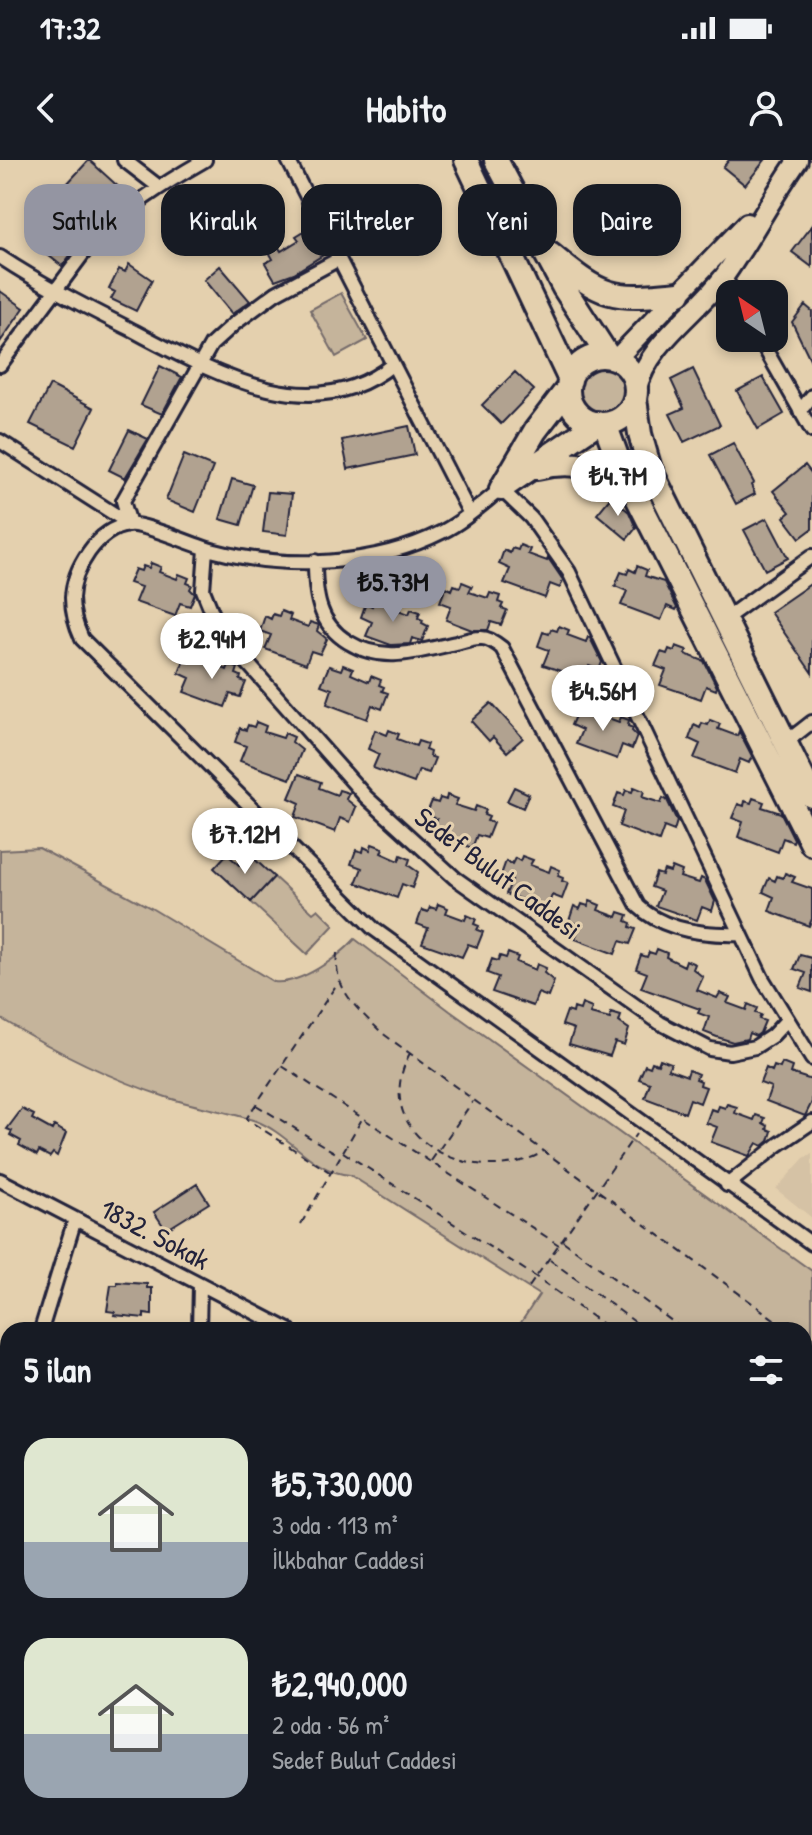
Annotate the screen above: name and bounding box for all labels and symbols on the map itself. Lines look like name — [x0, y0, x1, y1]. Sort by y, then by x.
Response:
north arrow — [716, 280, 788, 352]
pin: ₺4.7M — [562, 450, 674, 518]
pin: ₺5.73M — [328, 556, 458, 624]
pin: ₺2.94M — [147, 613, 277, 681]
pin: ₺4.56M — [538, 665, 668, 733]
street label: Sedef Bulut Caddesi — [407, 798, 589, 948]
pin: ₺7.12M — [180, 808, 310, 876]
street label: 1832. Sokak — [94, 1189, 217, 1279]

